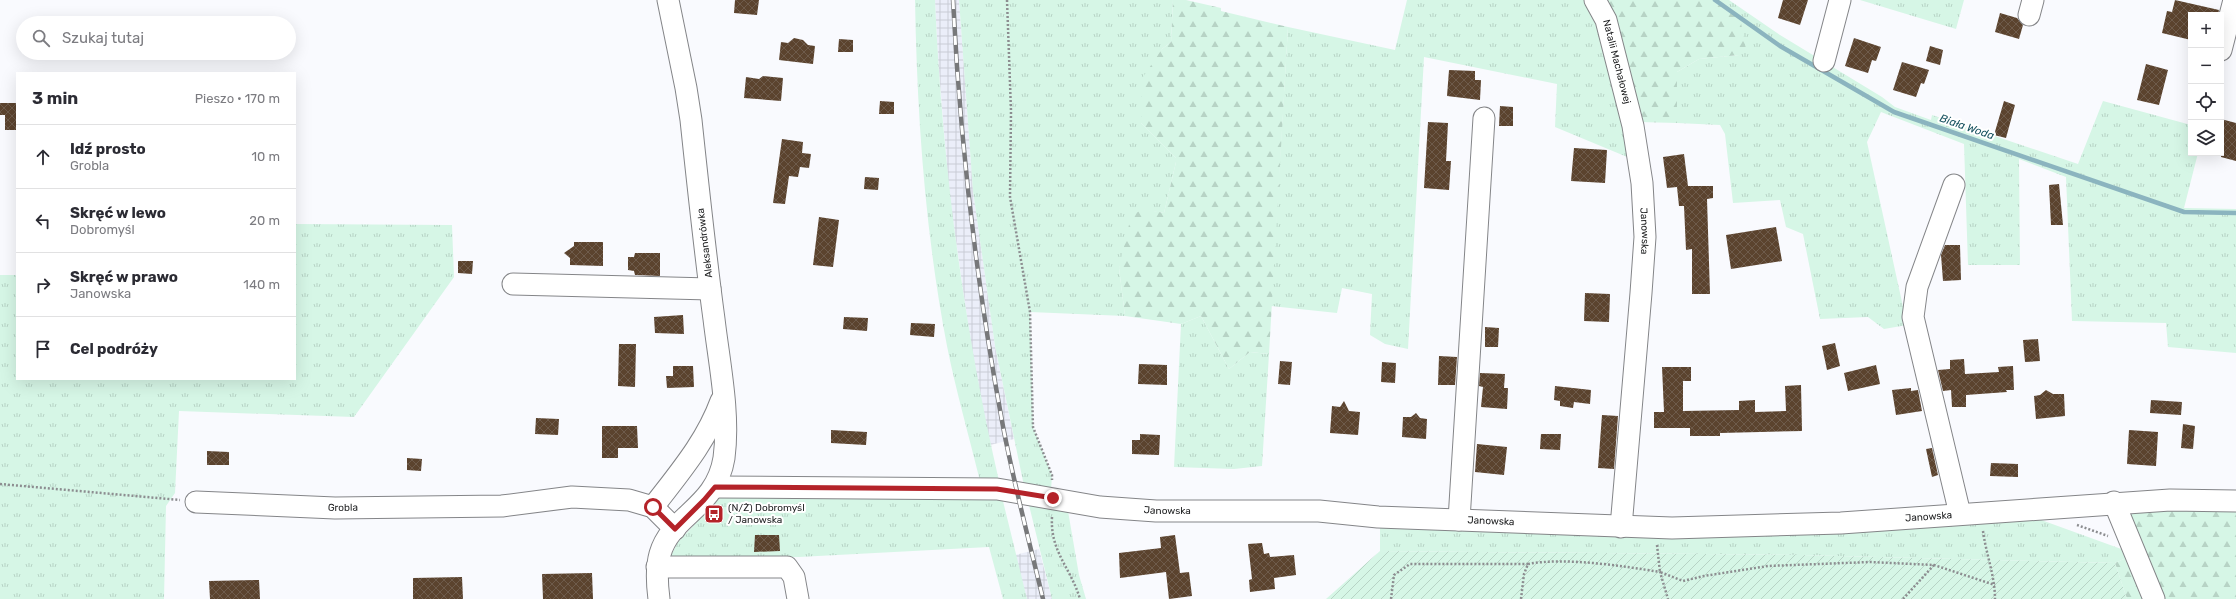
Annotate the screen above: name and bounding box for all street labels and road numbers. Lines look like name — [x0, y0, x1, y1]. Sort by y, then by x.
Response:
street label: Natalii Machałowej — [1600, 18, 1633, 105]
street label: Aleksandrówka — [695, 207, 715, 279]
street label: Janowska — [1637, 207, 1651, 255]
street label: Grobla — [328, 502, 358, 514]
street label: Janowska — [1143, 504, 1191, 517]
street label: Janowska — [1905, 509, 1952, 525]
street label: Janowska — [1467, 514, 1515, 528]

